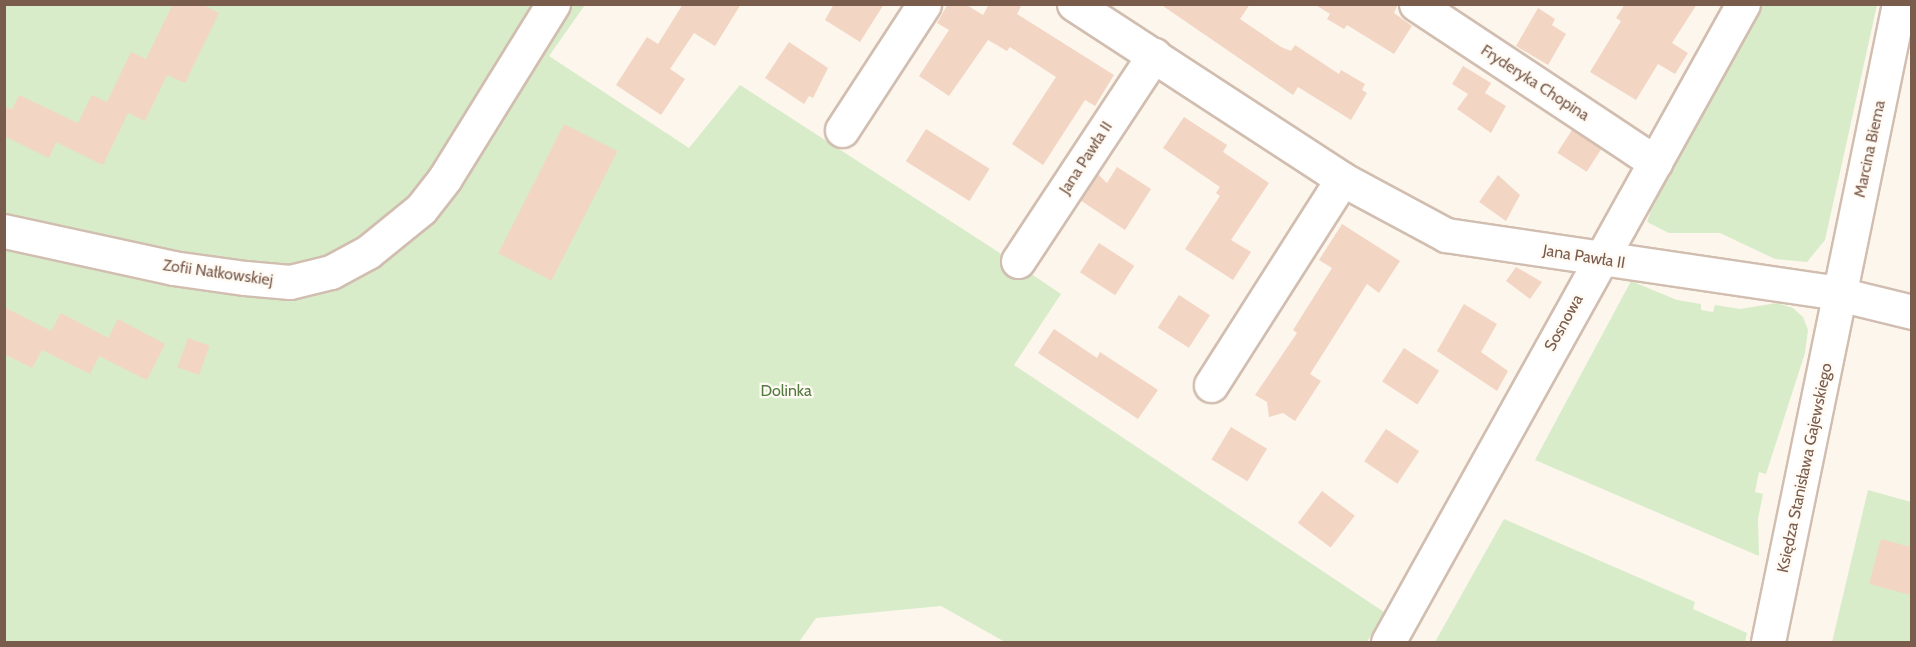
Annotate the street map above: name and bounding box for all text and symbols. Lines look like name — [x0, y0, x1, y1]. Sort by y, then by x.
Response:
street label: Fryderyka Chopina — [1477, 41, 1593, 125]
street label: Marcina Biema — [1850, 99, 1890, 199]
street label: Jana Pawła II — [1055, 118, 1117, 198]
street label: Jana Pawła II — [1541, 241, 1627, 273]
street label: Zofii Nałkowskiej — [162, 256, 274, 290]
street label: Sosnowa — [1541, 291, 1587, 355]
street label: Księdza Stanisława Gajewskiego — [1773, 361, 1837, 575]
park label: Dolinka — [760, 381, 812, 401]

